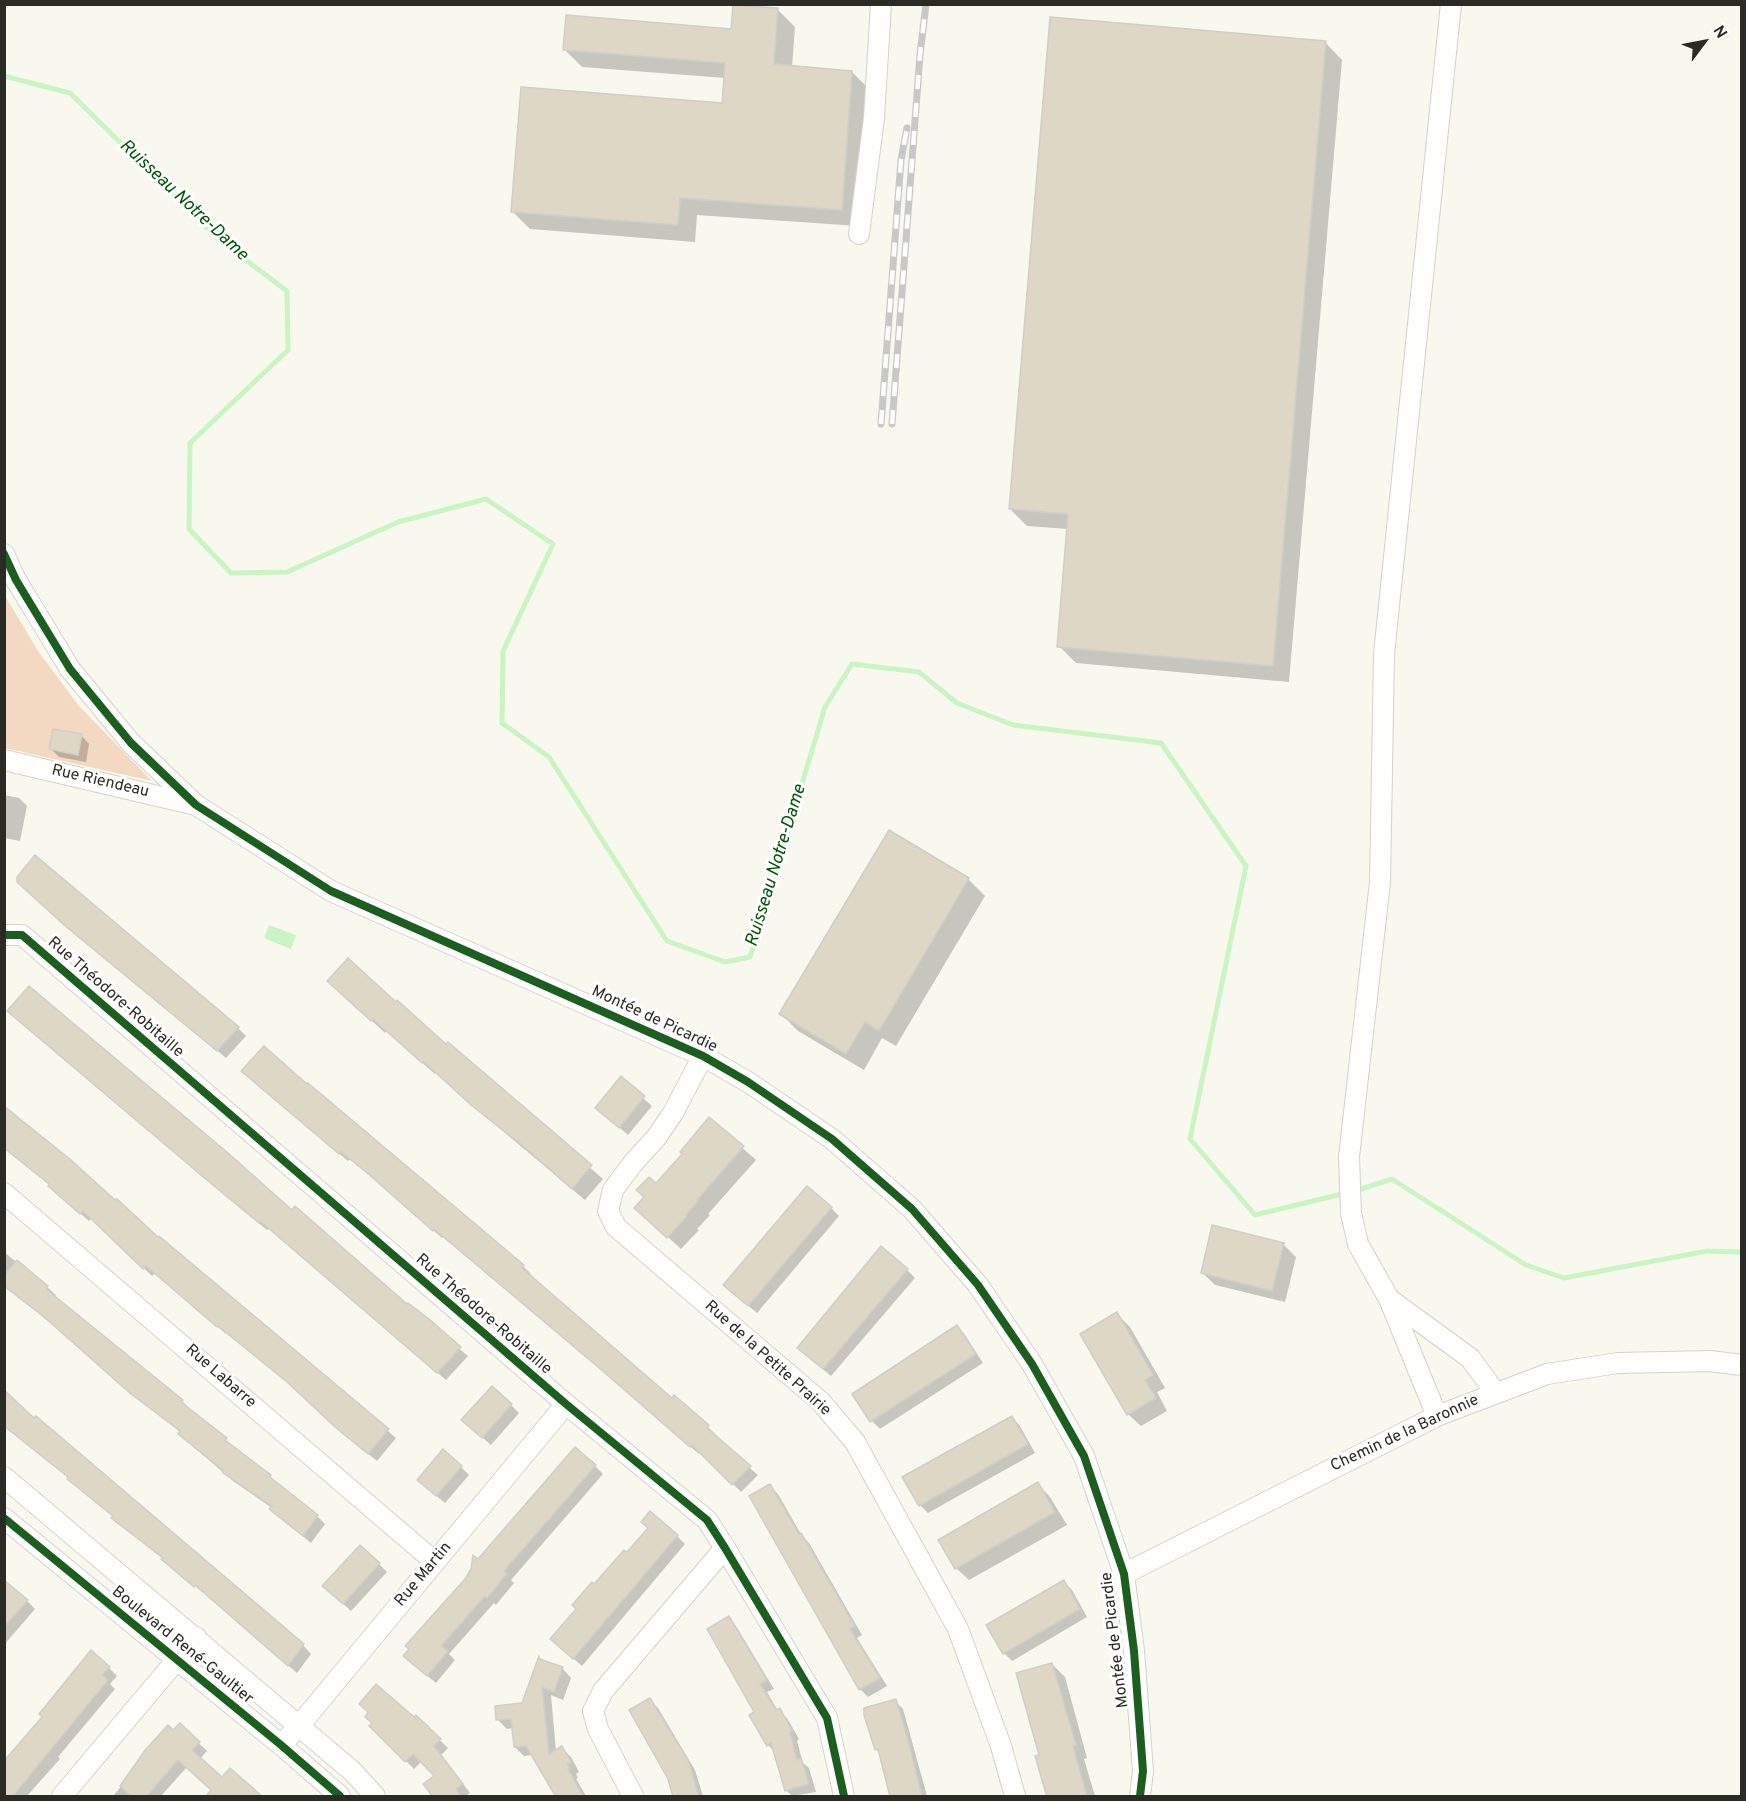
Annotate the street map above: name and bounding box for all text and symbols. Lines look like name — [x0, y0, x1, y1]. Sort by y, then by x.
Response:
north arrow — [1674, 12, 1734, 72]
text: N — [1708, 22, 1731, 43]
water label: Ruisseau Notre-Dame — [114, 136, 252, 266]
street label: Rue Riendeau — [49, 761, 151, 803]
water label: Ruisseau Notre-Dame — [742, 782, 812, 950]
street label: Rue Théodore-Robitaille — [43, 934, 187, 1062]
street label: Montée de Picardie — [588, 982, 720, 1058]
street label: Rue Théodore-Robitaille — [411, 1251, 555, 1379]
street label: Rue de la Petite Prairie — [700, 1297, 834, 1421]
street label: Rue Labarre — [181, 1341, 259, 1413]
street label: Chemin de la Baronnie — [1328, 1391, 1482, 1477]
street label: Rue Martin — [392, 1539, 456, 1611]
street label: Montée de Picardie — [1098, 1571, 1134, 1709]
street label: Boulevard René-Gaultier — [107, 1583, 257, 1709]

